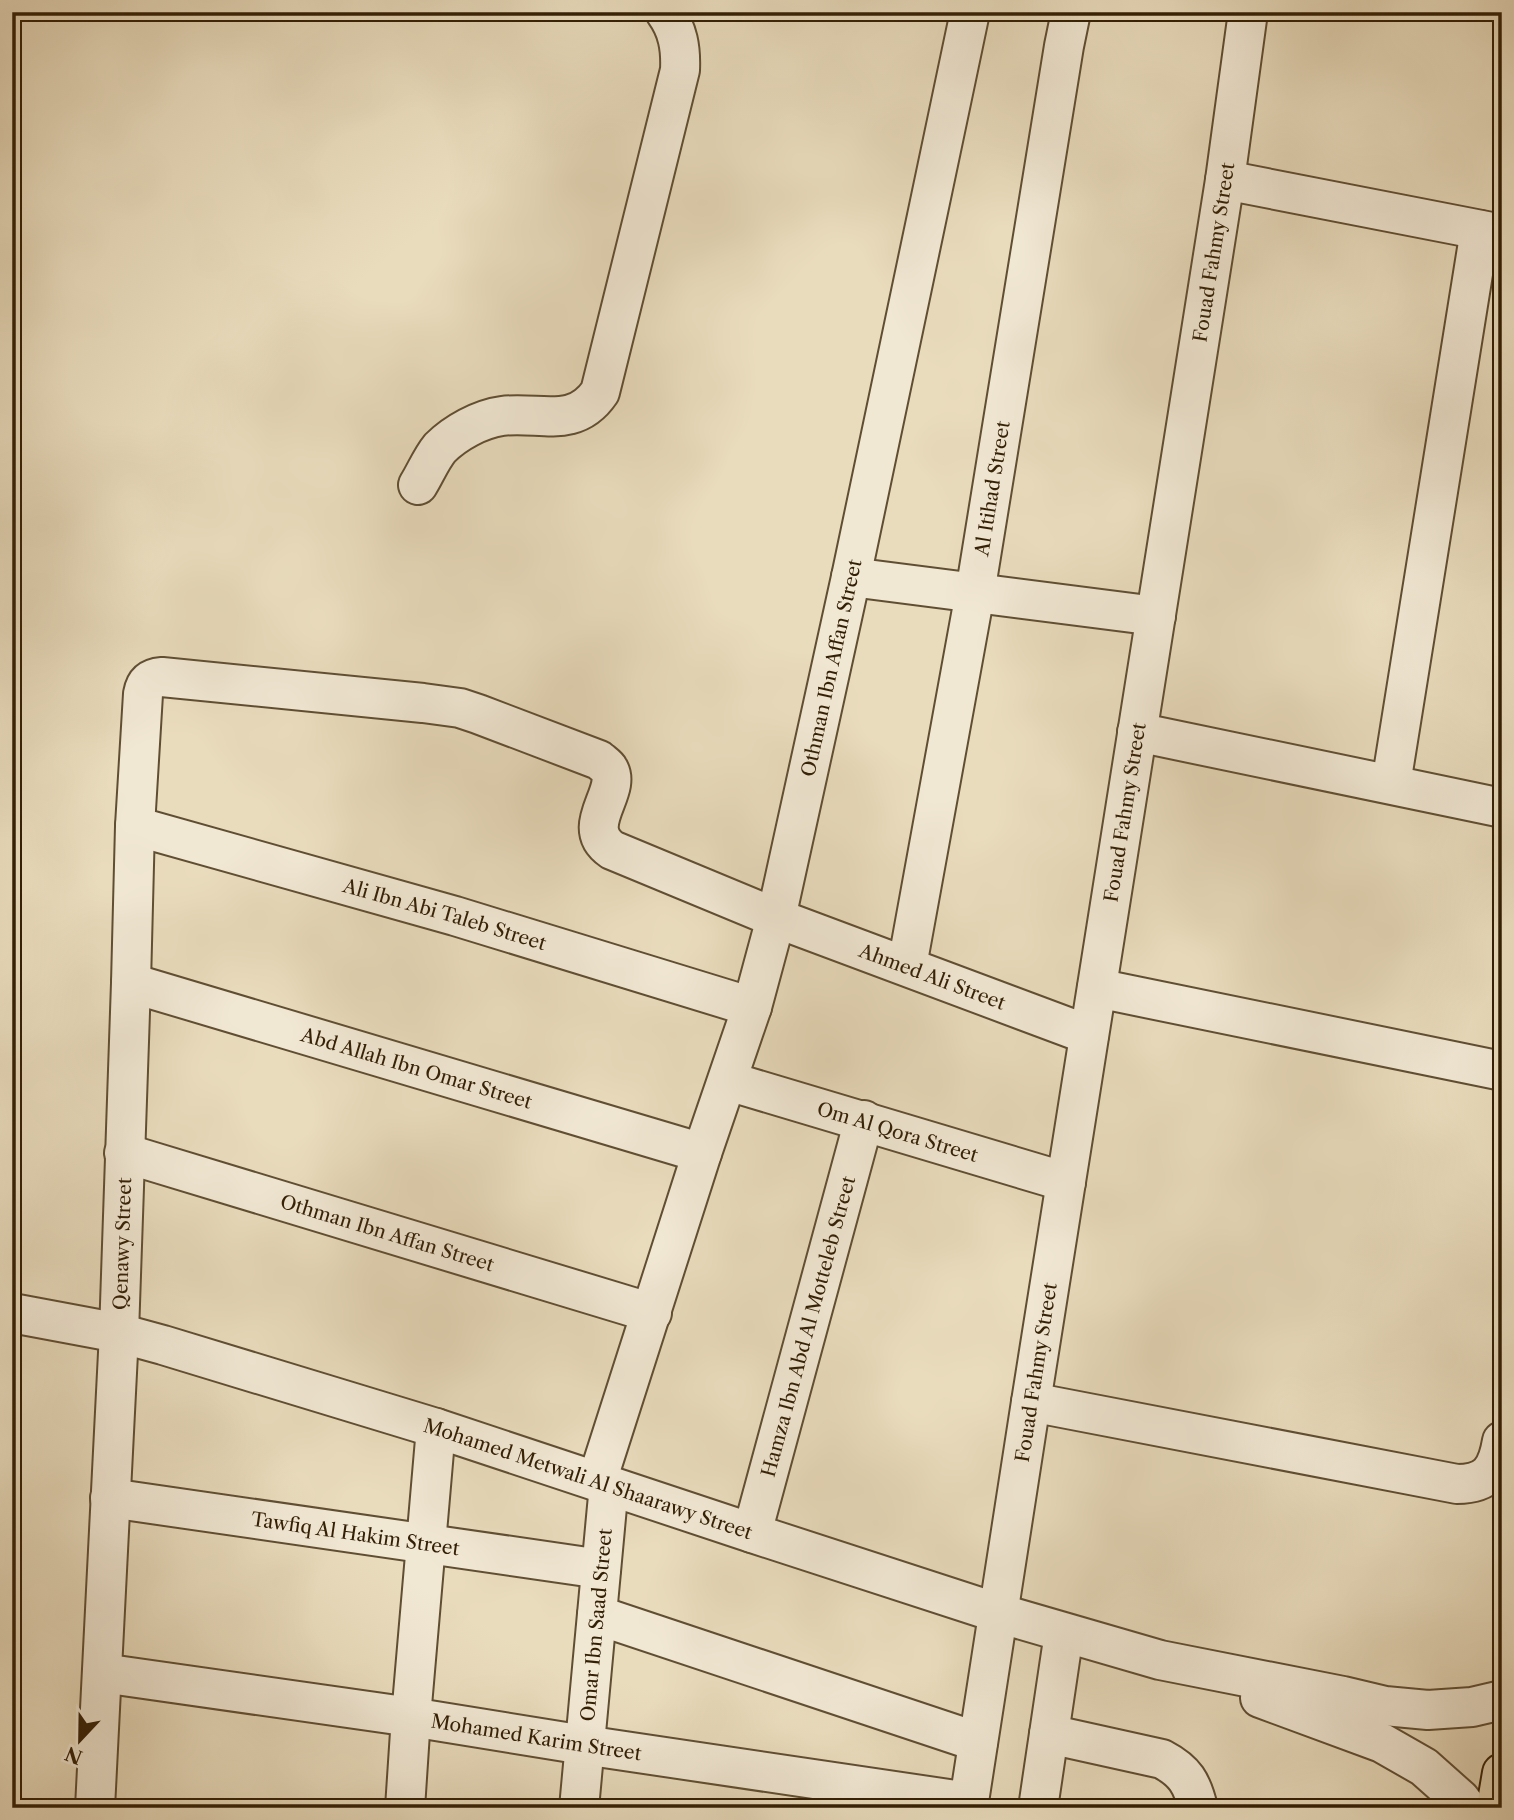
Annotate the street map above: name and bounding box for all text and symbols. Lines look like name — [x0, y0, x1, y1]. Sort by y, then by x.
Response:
street label: Fouad Fahmy Street — [1188, 161, 1239, 344]
street label: Al Itihad Street — [970, 419, 1015, 559]
street label: Othman Ibn Affan Street — [796, 557, 867, 779]
street label: Fouad Fahmy Street — [1100, 721, 1151, 904]
street label: Ali Ibn Abi Taleb Street — [339, 874, 549, 955]
street label: Ahmed Ali Street — [855, 939, 1009, 1015]
street label: Abd Allah Ibn Omar Street — [297, 1023, 535, 1114]
street label: Om Al Qora Street — [814, 1097, 981, 1167]
street label: Hamza Ibn Abd Al Motteleb Street — [757, 1173, 860, 1480]
street label: Qenawy Street — [109, 1177, 136, 1310]
street label: Othman Ibn Affan Street — [277, 1190, 497, 1277]
street label: Fouad Fahmy Street — [1011, 1281, 1062, 1464]
street label: Mohamed Metwali Al Shaarawy Street — [421, 1414, 755, 1544]
street label: Tawfiq Al Hakim Street — [250, 1508, 461, 1560]
street label: Omar Ibn Saad Street — [576, 1527, 617, 1722]
north arrow — [46, 1704, 116, 1774]
street label: Mohamed Karim Street — [429, 1709, 643, 1765]
text: N — [62, 1742, 86, 1769]

